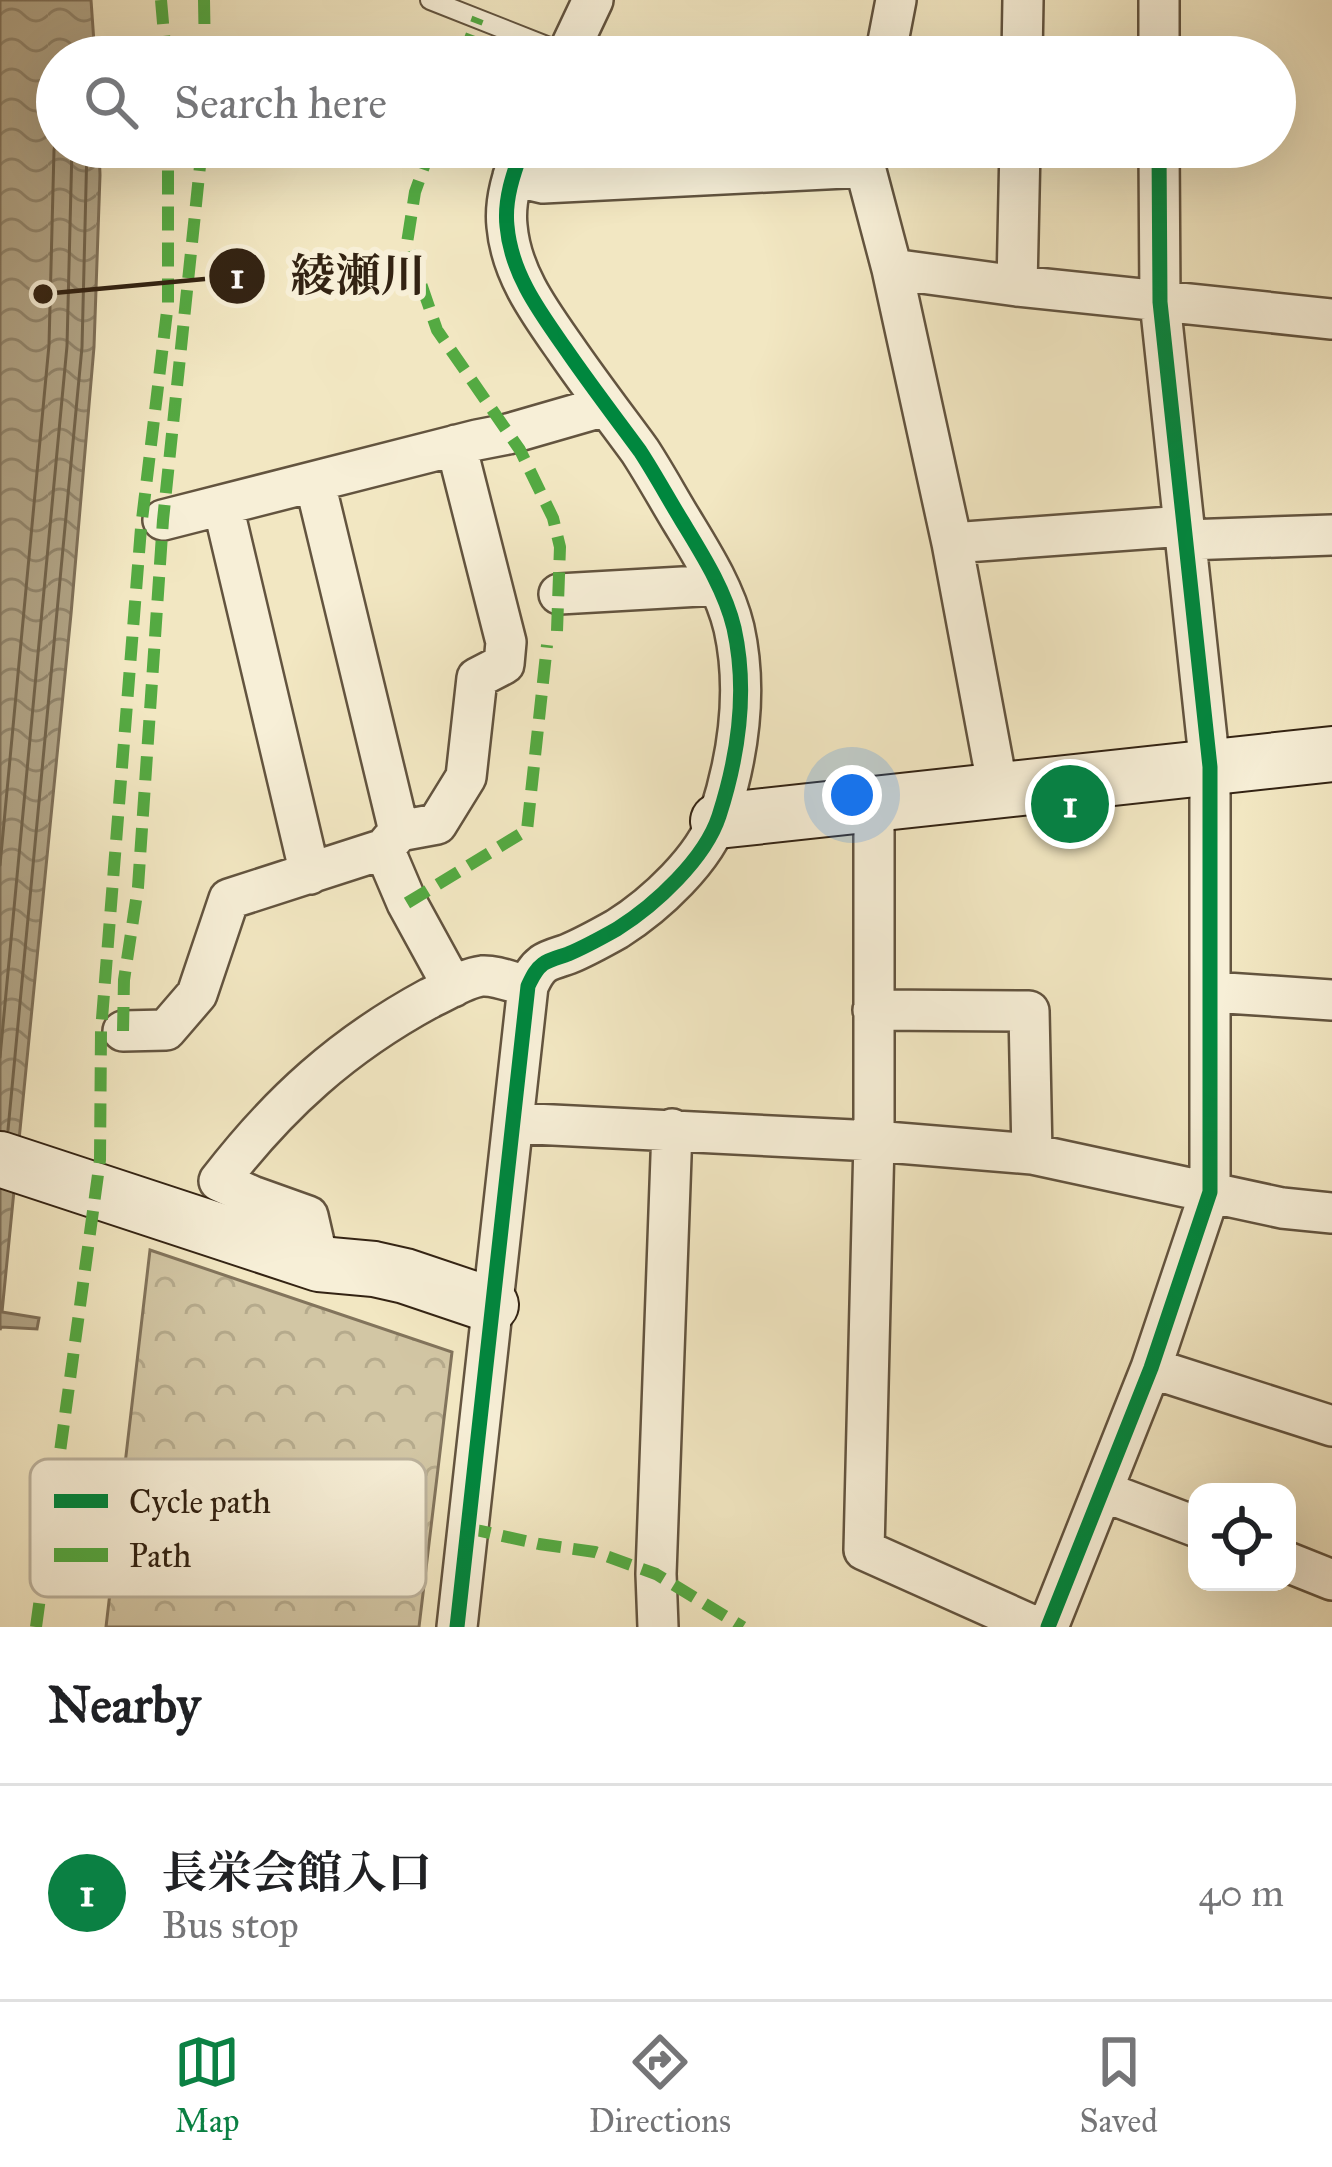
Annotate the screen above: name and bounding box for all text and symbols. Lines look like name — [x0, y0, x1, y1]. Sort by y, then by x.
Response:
search box — [36, 36, 1296, 168]
icon: search — [78, 69, 144, 135]
text: Search here — [174, 75, 387, 130]
callout: 綾瀬川 — [207, 235, 450, 316]
text: 綾瀬川 — [290, 248, 426, 303]
text: 1 — [230, 254, 244, 298]
pin: 1 — [1031, 759, 1109, 849]
your location — [822, 765, 882, 825]
legend — [30, 1459, 426, 1597]
text: Cycle path — [129, 1482, 271, 1522]
map controls — [1188, 1483, 1296, 1591]
button: locate — [1188, 1483, 1296, 1591]
text: Path — [129, 1536, 191, 1576]
text: Nearby — [48, 1674, 200, 1736]
text: 長栄会館入口 — [162, 1845, 432, 1900]
text: 1 — [79, 1869, 95, 1917]
text: 40 m — [1198, 1869, 1284, 1917]
text: Bus stop — [162, 1901, 299, 1949]
tab: Map — [174, 2029, 240, 2141]
tab: Directions — [589, 2029, 731, 2141]
tab: Saved — [1079, 2029, 1158, 2141]

